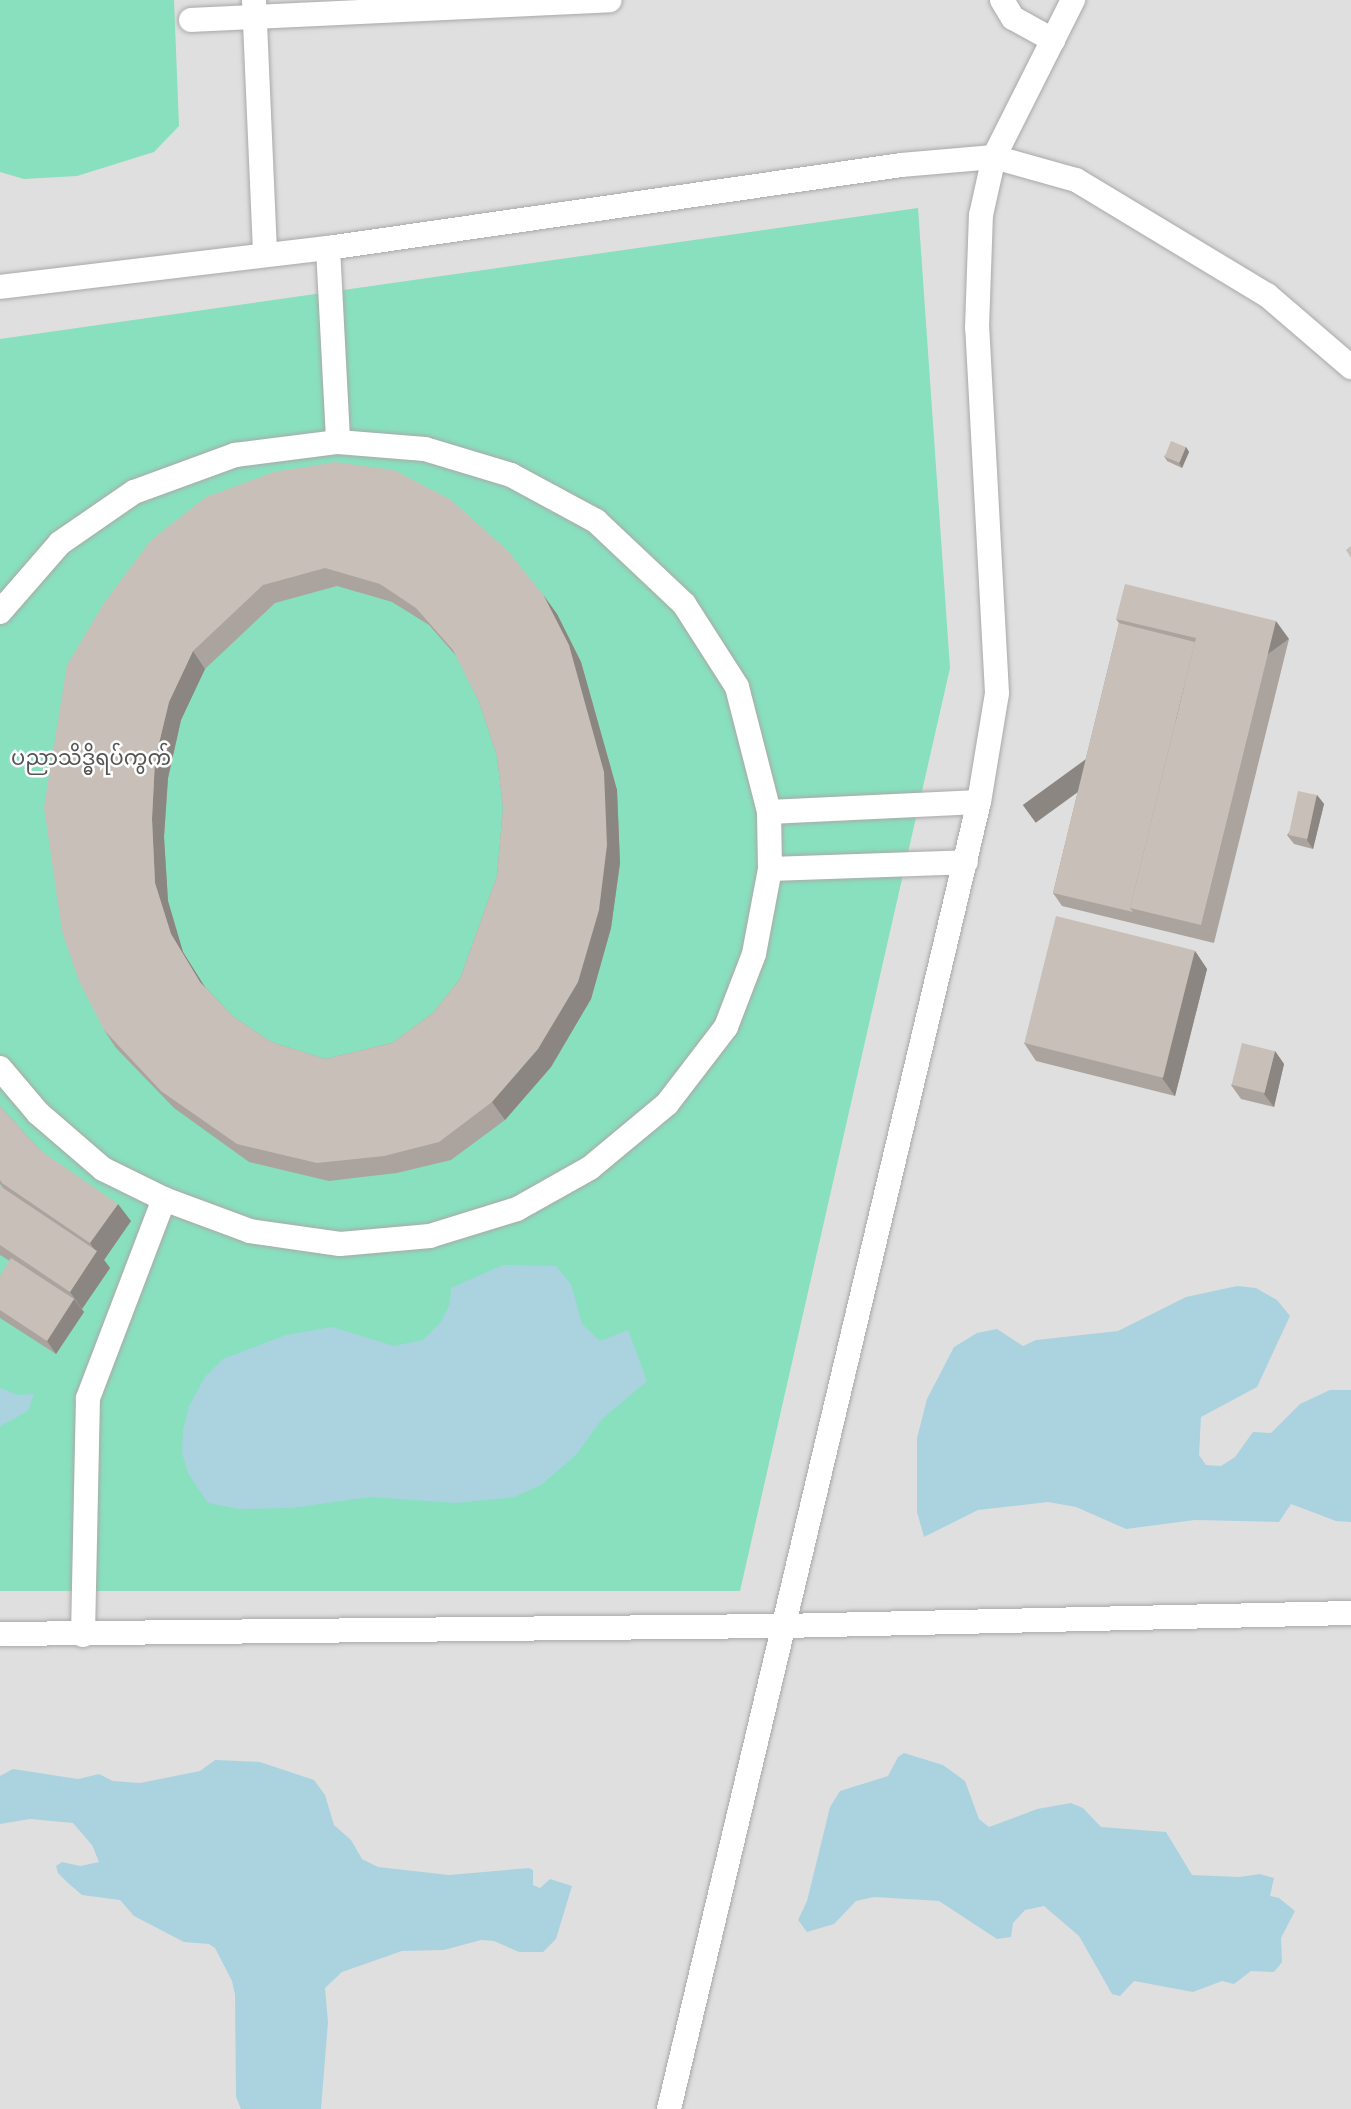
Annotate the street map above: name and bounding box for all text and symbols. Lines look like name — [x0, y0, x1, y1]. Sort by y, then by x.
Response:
district label: ပညာသိဒ္ဓိရပ်ကွက် — [11, 745, 171, 771]

